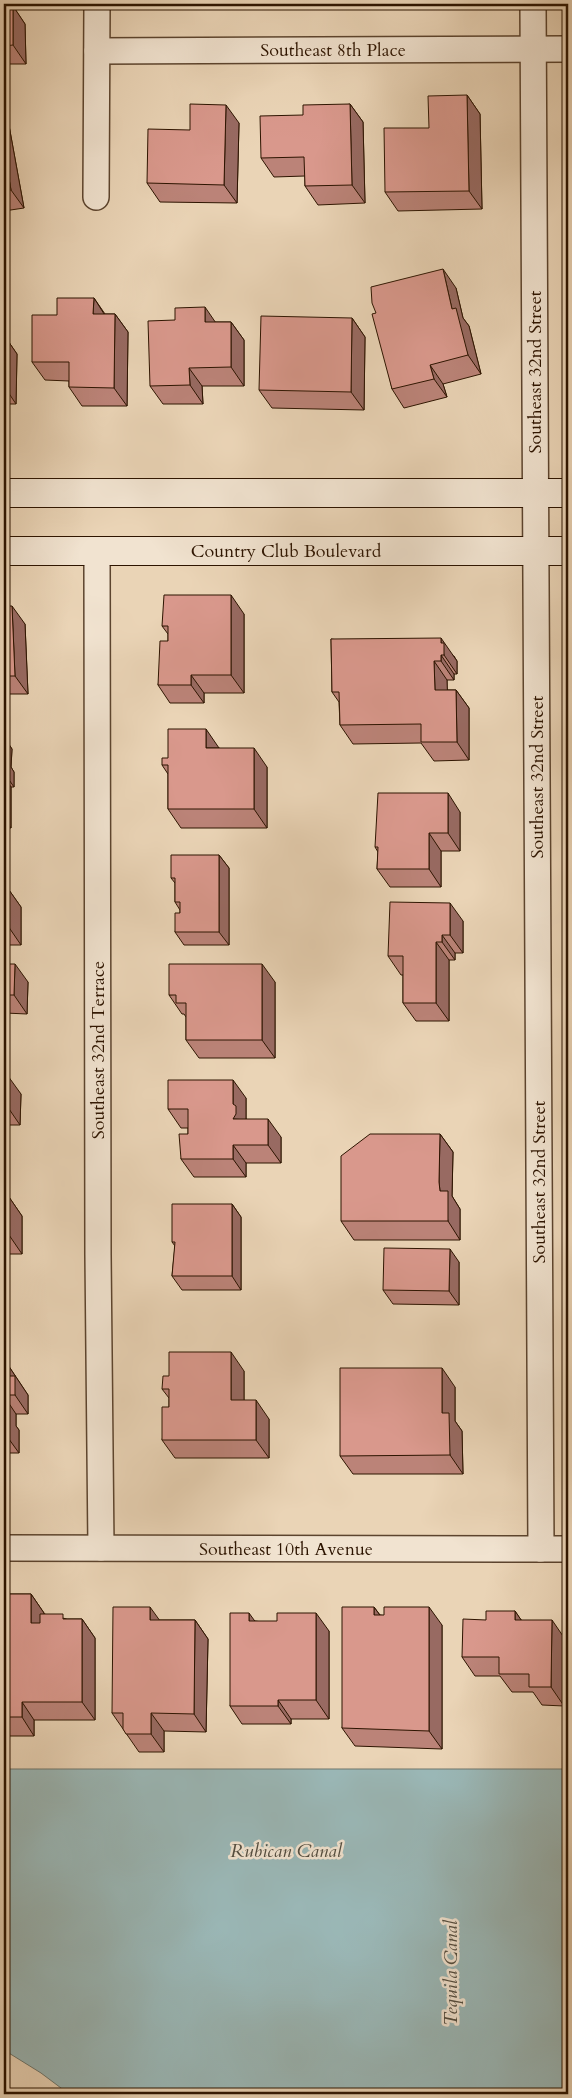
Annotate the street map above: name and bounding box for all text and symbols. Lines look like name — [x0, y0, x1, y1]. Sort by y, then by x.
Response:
street label: Southeast 8th Place — [260, 38, 406, 63]
street label: Southeast 32nd Street — [523, 290, 548, 454]
street label: Country Club Boulevard — [191, 539, 382, 564]
street label: Southeast 32nd Street — [525, 695, 550, 859]
street label: Southeast 32nd Terrace — [86, 961, 111, 1139]
street label: Southeast 32nd Street — [527, 1100, 552, 1264]
street label: Southeast 10th Avenue — [199, 1537, 373, 1562]
water label: Rubican Canal — [230, 1838, 343, 1864]
water label: Tequila Canal — [438, 1919, 464, 2026]

